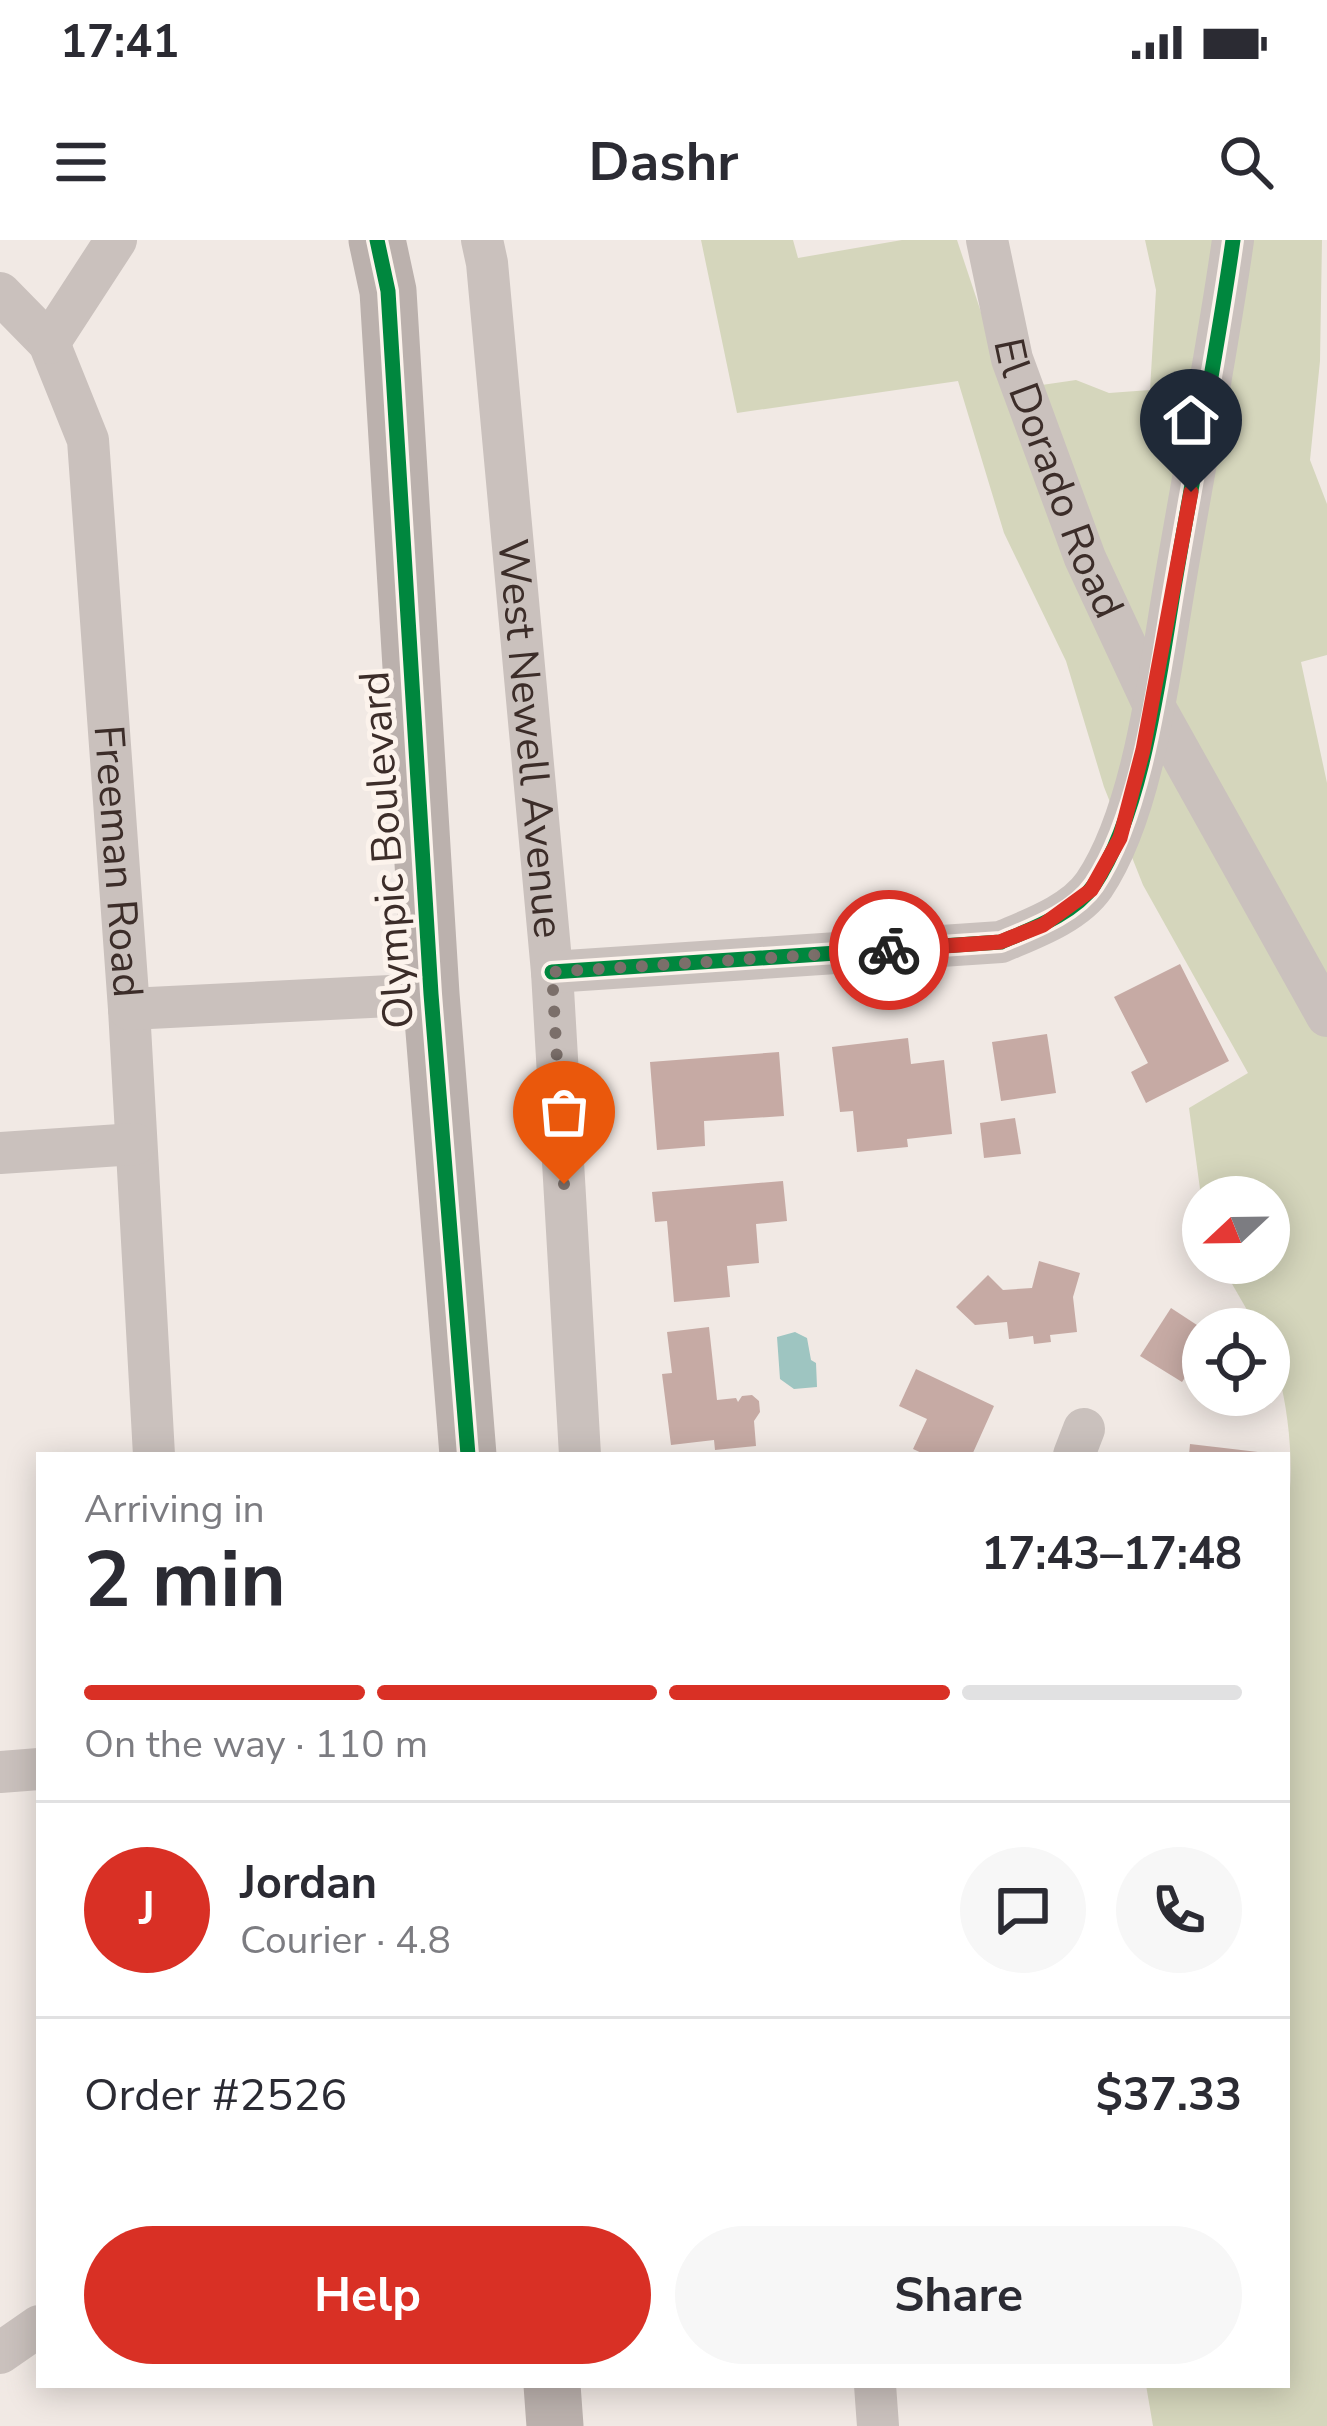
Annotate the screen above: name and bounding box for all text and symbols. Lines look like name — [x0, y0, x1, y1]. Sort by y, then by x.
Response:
text: 17:41 — [60, 12, 179, 73]
text: Dashr — [589, 125, 738, 199]
icon: menu — [48, 129, 114, 195]
icon: search — [1213, 129, 1279, 195]
street label: El Dorado Road — [980, 333, 1138, 627]
pin — [1140, 369, 1242, 492]
icon: home — [1158, 387, 1224, 453]
street label: West Newell Avenue — [484, 536, 577, 941]
street label: Olympic Boulevard — [346, 669, 428, 1031]
street label: Freeman Road — [80, 723, 157, 999]
courier — [829, 890, 949, 1010]
icon: bike — [856, 917, 922, 983]
pin — [513, 1061, 615, 1184]
icon: bag — [531, 1079, 597, 1145]
north arrow — [1182, 1176, 1290, 1284]
map controls — [1182, 1176, 1290, 1416]
button: locate — [1182, 1308, 1290, 1416]
text: Arriving in — [84, 1483, 265, 1536]
text: 17:43–17:48 — [981, 1524, 1242, 1585]
text: 2 min — [84, 1527, 286, 1634]
text: On the way · 110 m — [84, 1718, 428, 1771]
button: chat — [960, 1847, 1086, 1973]
button: phone — [1116, 1847, 1242, 1973]
text: Jordan — [240, 1853, 377, 1914]
text: J — [139, 1879, 155, 1940]
text: Courier · 4.8 — [240, 1914, 451, 1967]
text: Order #2526 — [84, 2065, 347, 2126]
text: $37.33 — [1096, 2065, 1242, 2126]
button: Help — [84, 2226, 651, 2364]
button: Share — [675, 2226, 1242, 2364]

